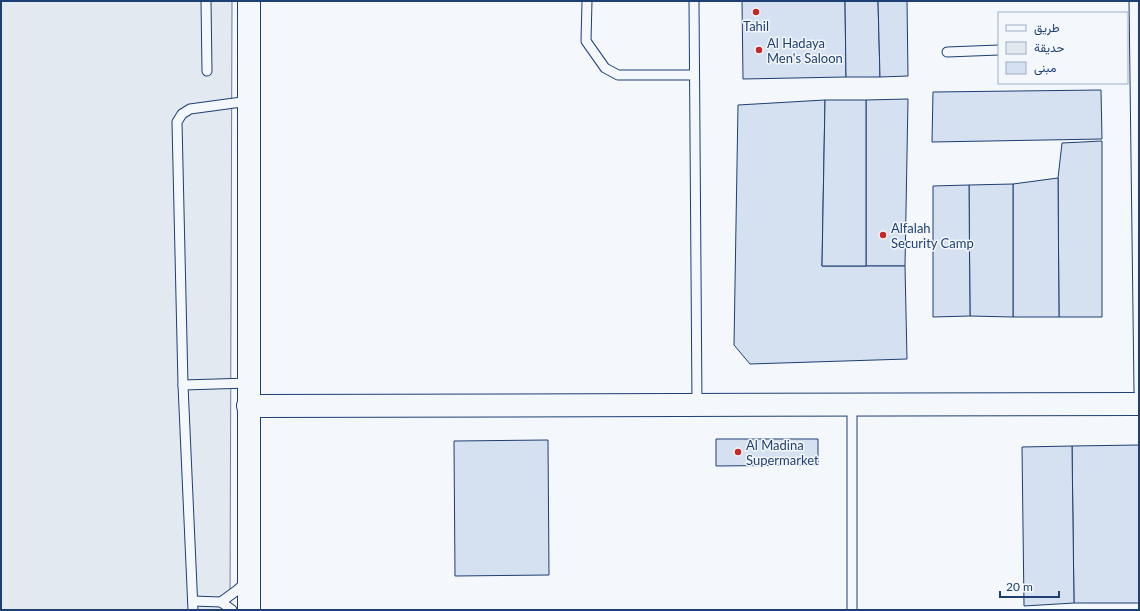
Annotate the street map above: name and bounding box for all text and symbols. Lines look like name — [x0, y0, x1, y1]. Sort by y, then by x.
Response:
marker: Tahil — [751, 7, 761, 17]
legend — [998, 12, 1128, 84]
place label: Tahil — [743, 18, 769, 34]
text: طريق — [1034, 20, 1060, 36]
place label: Al Hadaya Men's Saloon — [767, 35, 843, 66]
text: حديقة — [1034, 40, 1064, 55]
marker: Al Hadaya Men's Saloon — [754, 45, 764, 55]
text: مبنى — [1034, 60, 1056, 76]
place label: Alfalah Security Camp — [891, 220, 974, 251]
marker: Alfalah Security Camp — [878, 230, 888, 240]
place label: Al Madina Supermarket — [746, 437, 819, 468]
marker: Al Madina Supermarket — [733, 447, 743, 457]
scale bar — [1000, 573, 1059, 599]
text: 20 m — [1006, 579, 1033, 594]

